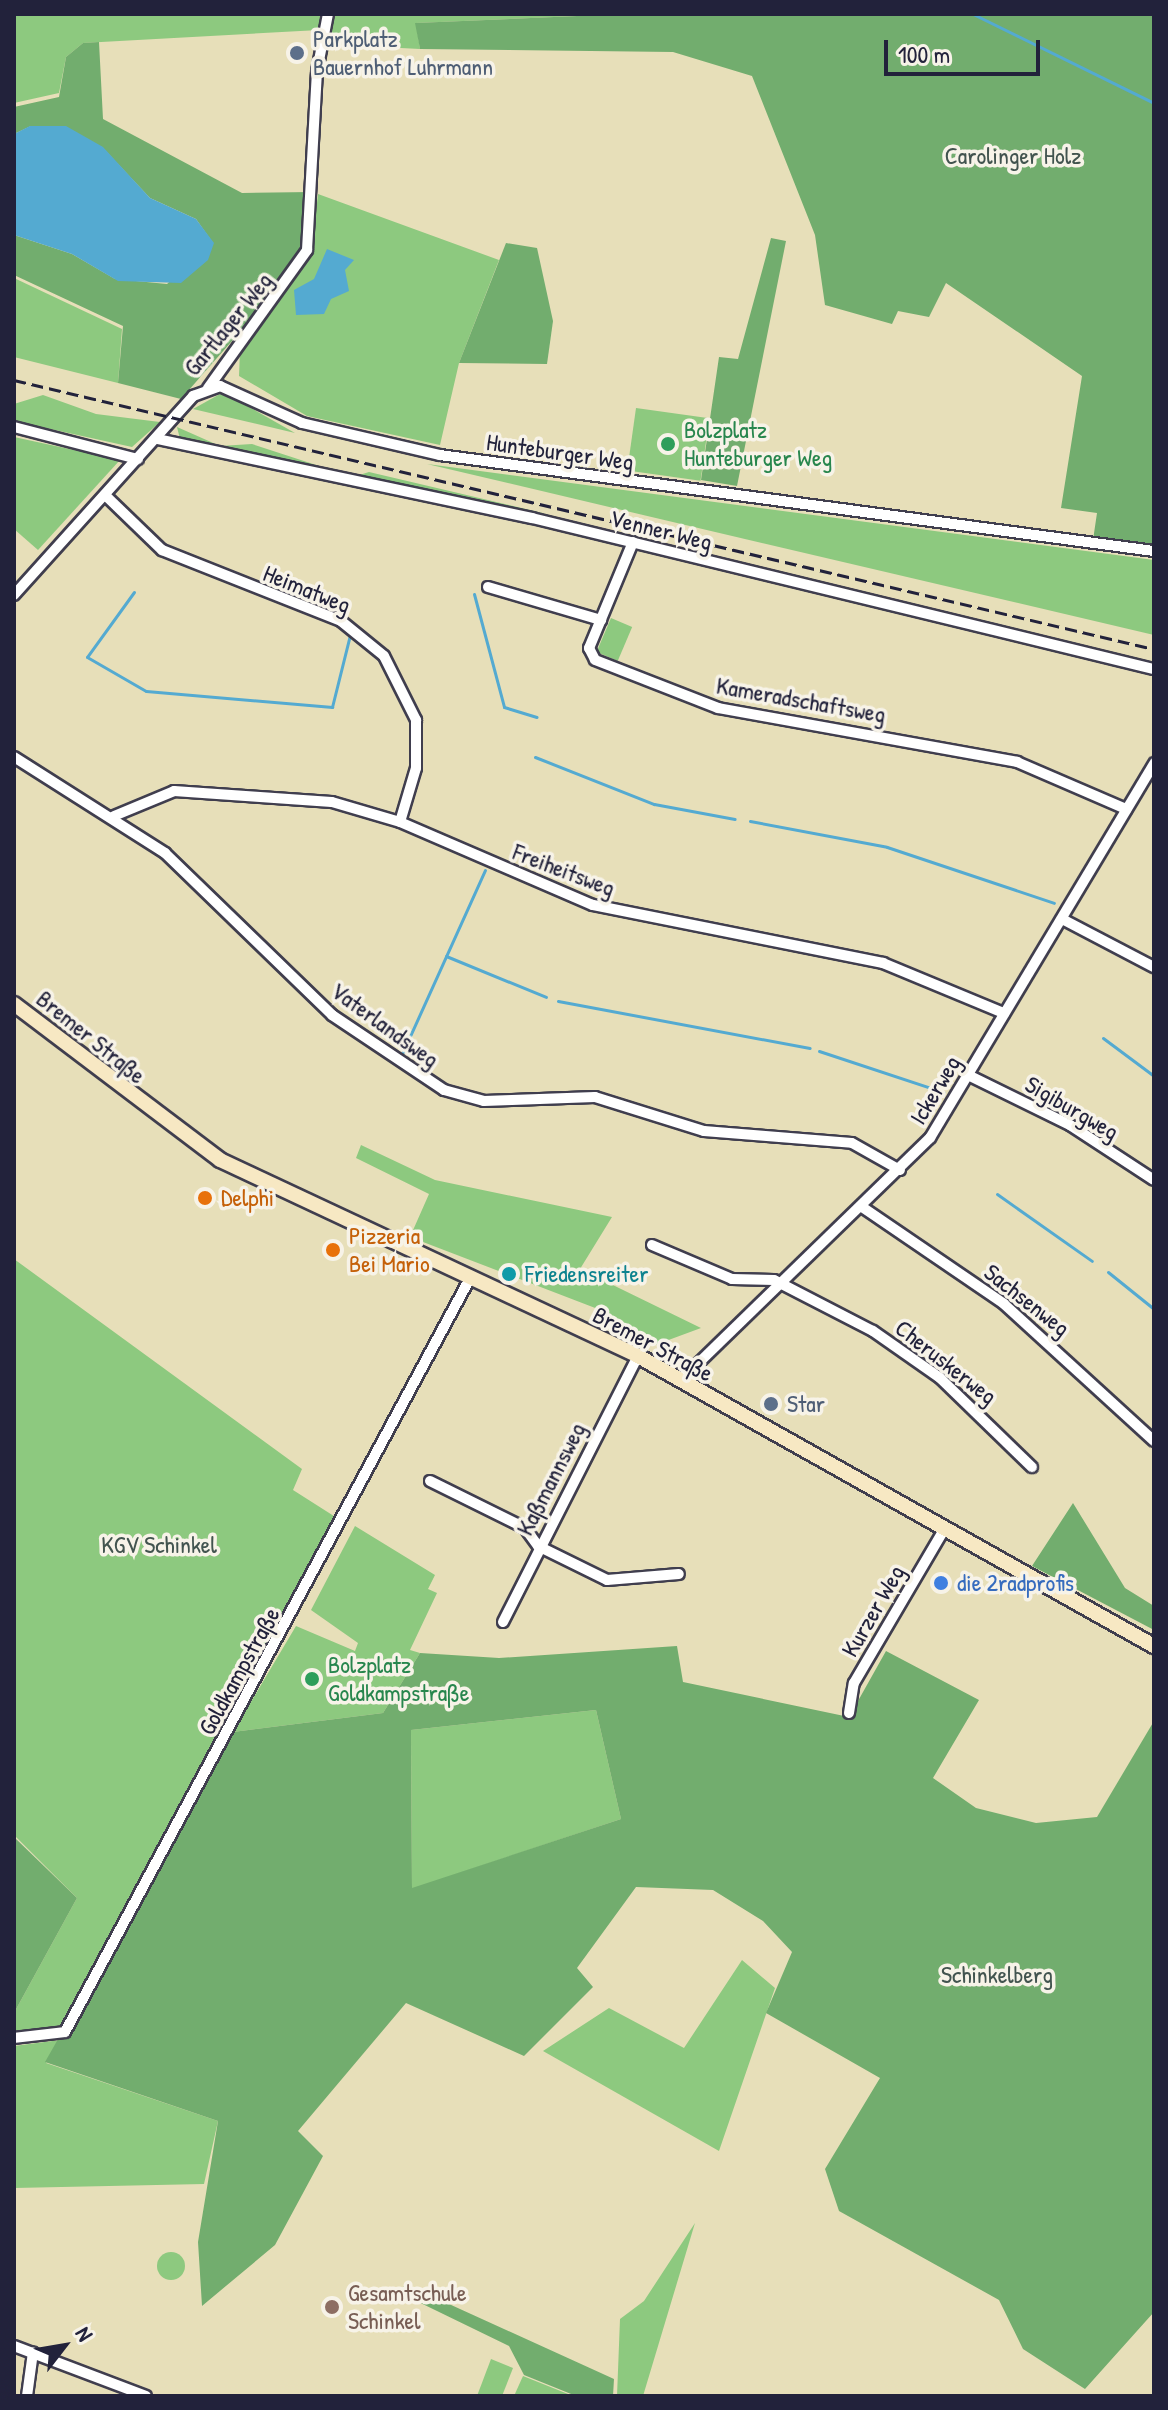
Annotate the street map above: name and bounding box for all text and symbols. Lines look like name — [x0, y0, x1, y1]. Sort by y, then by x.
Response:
scale bar — [888, 24, 1044, 74]
place label: Parkplatz Bauernhof Luhrmann — [313, 25, 493, 81]
text: 100 m — [898, 38, 950, 70]
marker: Parkplatz Bauernhof Luhrmann — [288, 44, 306, 62]
park label: Carolinger Holz — [945, 142, 1081, 170]
street label: Gartlager Weg — [178, 267, 278, 381]
place label: Bolzplatz Hunteburger Weg — [684, 416, 832, 472]
street label: Hunteburger Weg — [485, 427, 635, 477]
marker: Bolzplatz Hunteburger Weg — [659, 435, 677, 453]
street label: Venner Weg — [607, 503, 715, 557]
street label: Heimatweg — [259, 559, 355, 619]
street label: Kameradschaftsweg — [714, 671, 888, 729]
street label: Freiheitsweg — [509, 837, 619, 903]
street label: Vaterlandsweg — [325, 976, 445, 1074]
street label: Bremer Straße — [31, 984, 151, 1090]
street label: Ickerweg — [903, 1050, 967, 1130]
street label: Sigiburgweg — [1020, 1070, 1124, 1146]
place label: Delphi — [221, 1184, 274, 1212]
marker: Delphi — [196, 1189, 214, 1207]
place label: Pizzeria Bei Mario — [349, 1222, 430, 1278]
marker: Pizzeria Bei Mario — [324, 1241, 342, 1259]
street label: Sachsenweg — [978, 1258, 1076, 1342]
place label: Friedensreiter — [525, 1260, 648, 1288]
marker: Friedensreiter — [500, 1265, 518, 1283]
street label: Bremer Straße — [588, 1300, 718, 1388]
street label: Cheruskerweg — [889, 1313, 1003, 1411]
place label: Star — [787, 1390, 825, 1418]
marker: Star — [762, 1395, 780, 1413]
street label: Kaßmannsweg — [510, 1418, 592, 1540]
park label: KGV Schinkel — [101, 1531, 217, 1559]
street label: Kurzer Weg — [835, 1560, 911, 1662]
place label: die 2radprofis — [957, 1569, 1074, 1597]
marker: die 2radprofis — [932, 1574, 950, 1592]
street label: Goldkampstraße — [192, 1602, 286, 1740]
place label: Bolzplatz Goldkampstraße — [328, 1651, 469, 1707]
marker: Bolzplatz Goldkampstraße — [303, 1670, 321, 1688]
park label: Schinkelberg — [941, 1961, 1053, 1989]
place label: Gesamtschule Schinkel — [348, 2279, 466, 2335]
marker: Gesamtschule Schinkel — [323, 2298, 341, 2316]
north arrow — [24, 2306, 104, 2386]
text: N — [69, 2321, 100, 2346]

